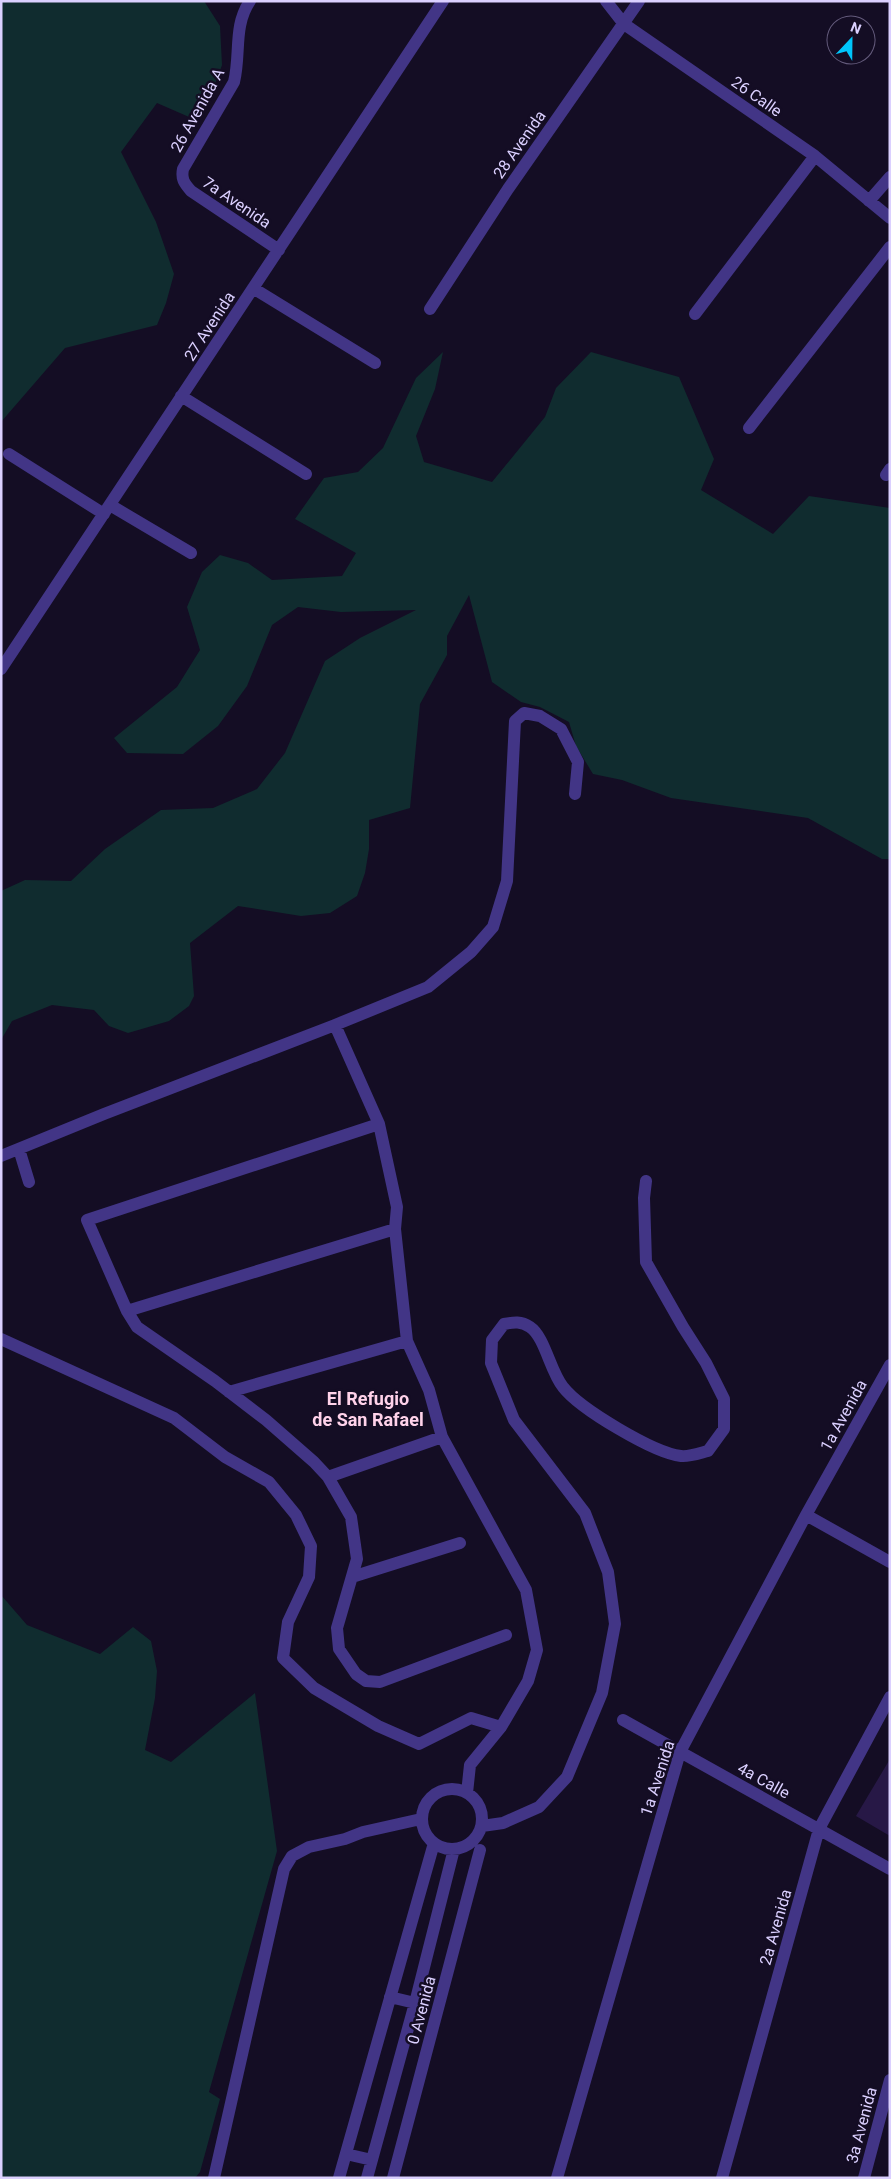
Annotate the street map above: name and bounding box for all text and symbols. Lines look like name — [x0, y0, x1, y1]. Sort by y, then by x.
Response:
north arrow — [826, 15, 876, 65]
text: N — [848, 19, 863, 37]
street label: 26 Avenida A — [167, 64, 229, 156]
street label: 26 Calle — [728, 72, 786, 121]
street label: 28 Avenida — [489, 107, 550, 182]
street label: 7a Avenida — [199, 173, 274, 232]
street label: 27 Avenida — [180, 288, 239, 364]
street label: 1a Avenida — [816, 1376, 871, 1454]
district label: El Refugio de San Rafael — [312, 1388, 424, 1430]
street label: 1a Avenida — [636, 1738, 679, 1818]
street label: 4a Calle — [734, 1758, 793, 1803]
street label: 2a Avenida — [756, 1887, 795, 1967]
street label: 0 Avenida — [403, 1974, 440, 2046]
street label: 3a Avenida — [842, 2085, 881, 2165]

